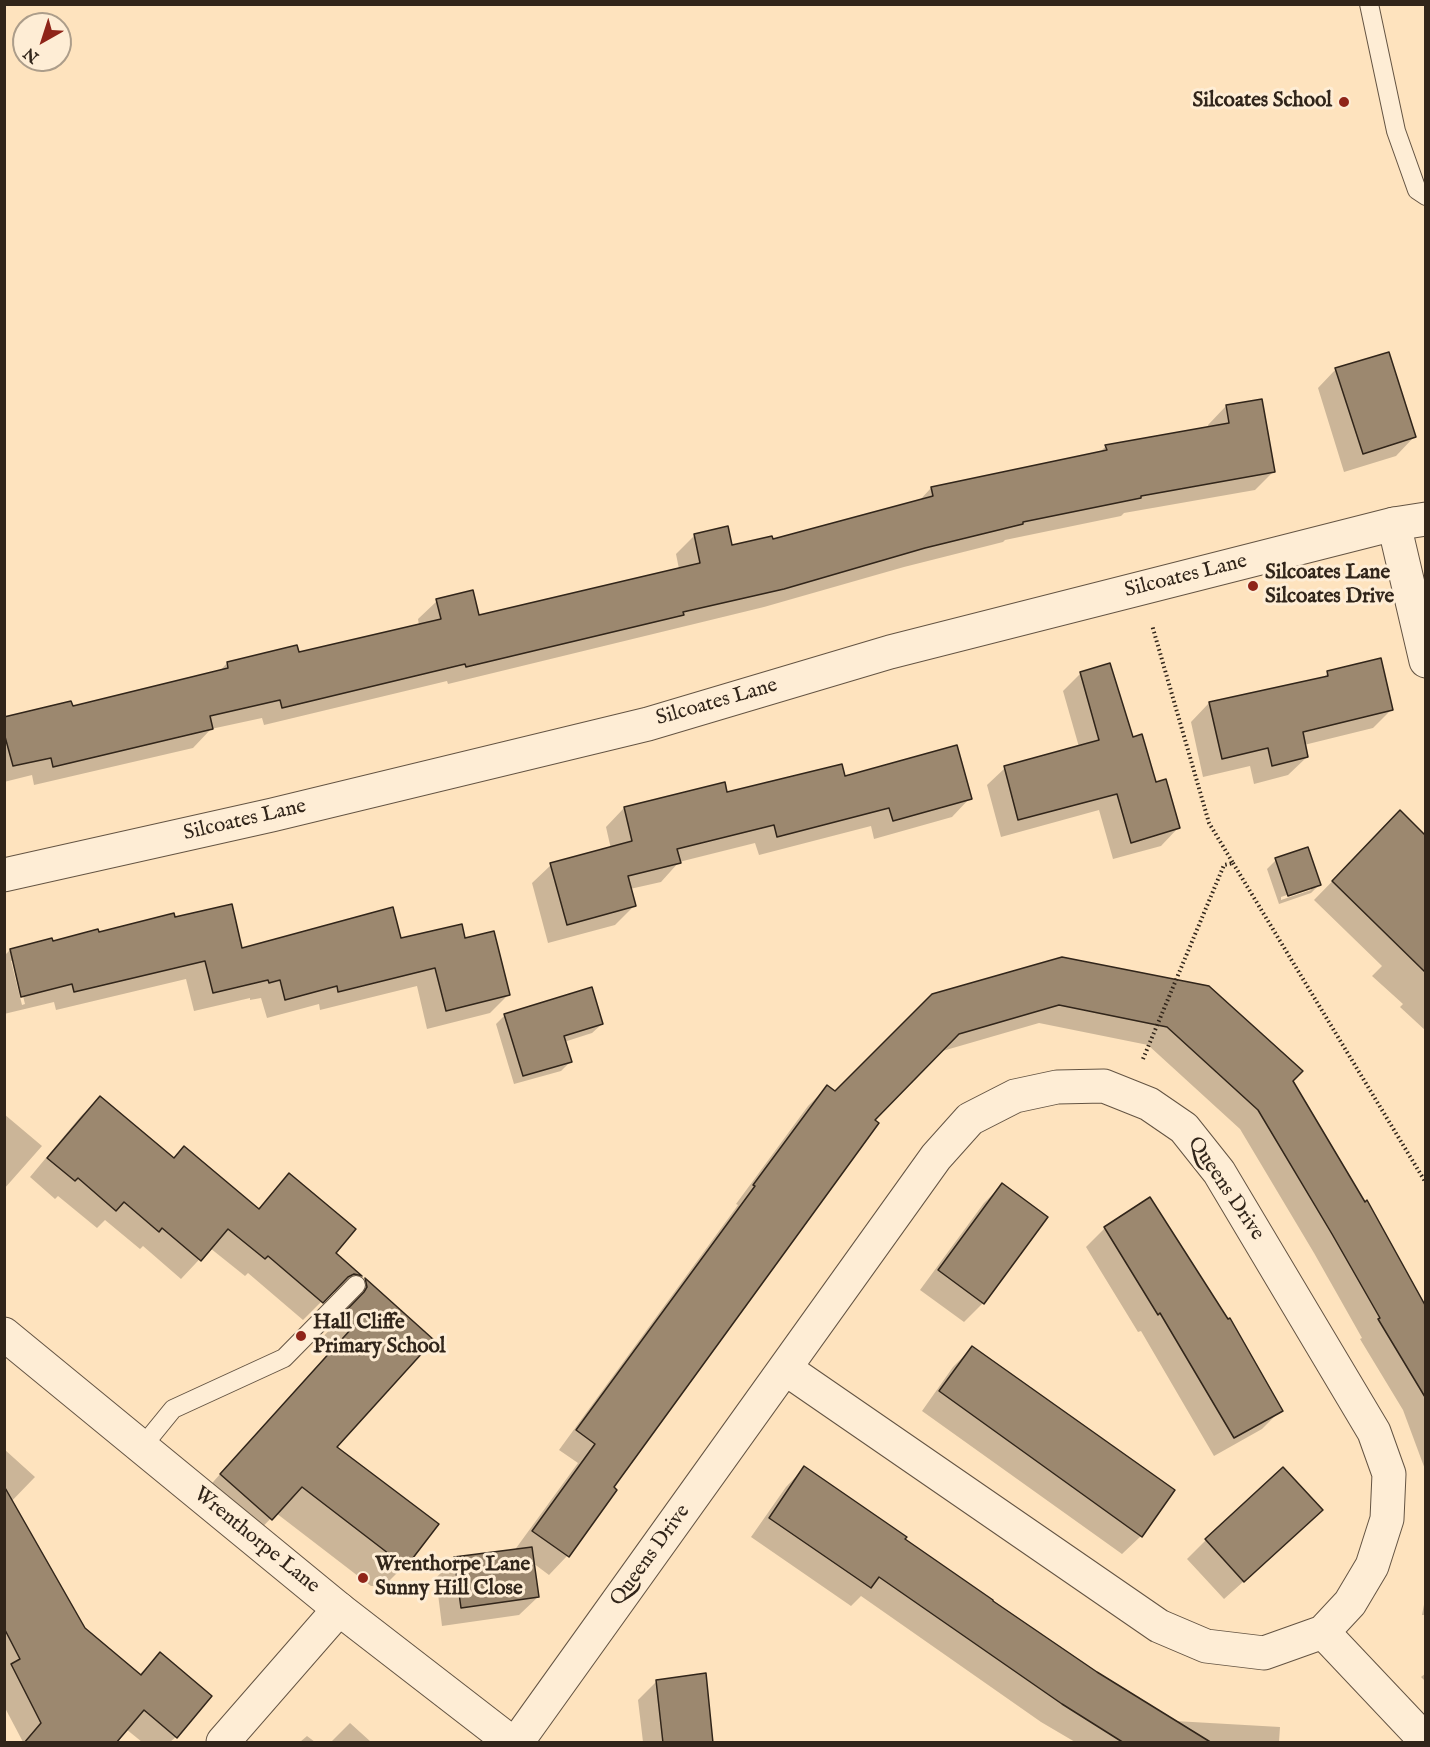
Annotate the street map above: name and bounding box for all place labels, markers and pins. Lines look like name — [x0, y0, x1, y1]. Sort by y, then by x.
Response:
place label: Silcoates School — [1193, 89, 1332, 115]
marker: Silcoates School — [1337, 95, 1351, 109]
place label: Silcoates Lane Silcoates Drive — [1265, 561, 1394, 611]
marker: Silcoates Lane Silcoates Drive — [1246, 579, 1260, 593]
place label: Hall Cliffe Primary School — [313, 1311, 446, 1361]
marker: Hall Cliffe Primary School — [294, 1329, 308, 1343]
place label: Wrenthorpe Lane Sunny Hill Close — [375, 1553, 530, 1603]
marker: Wrenthorpe Lane Sunny Hill Close — [356, 1571, 370, 1585]

